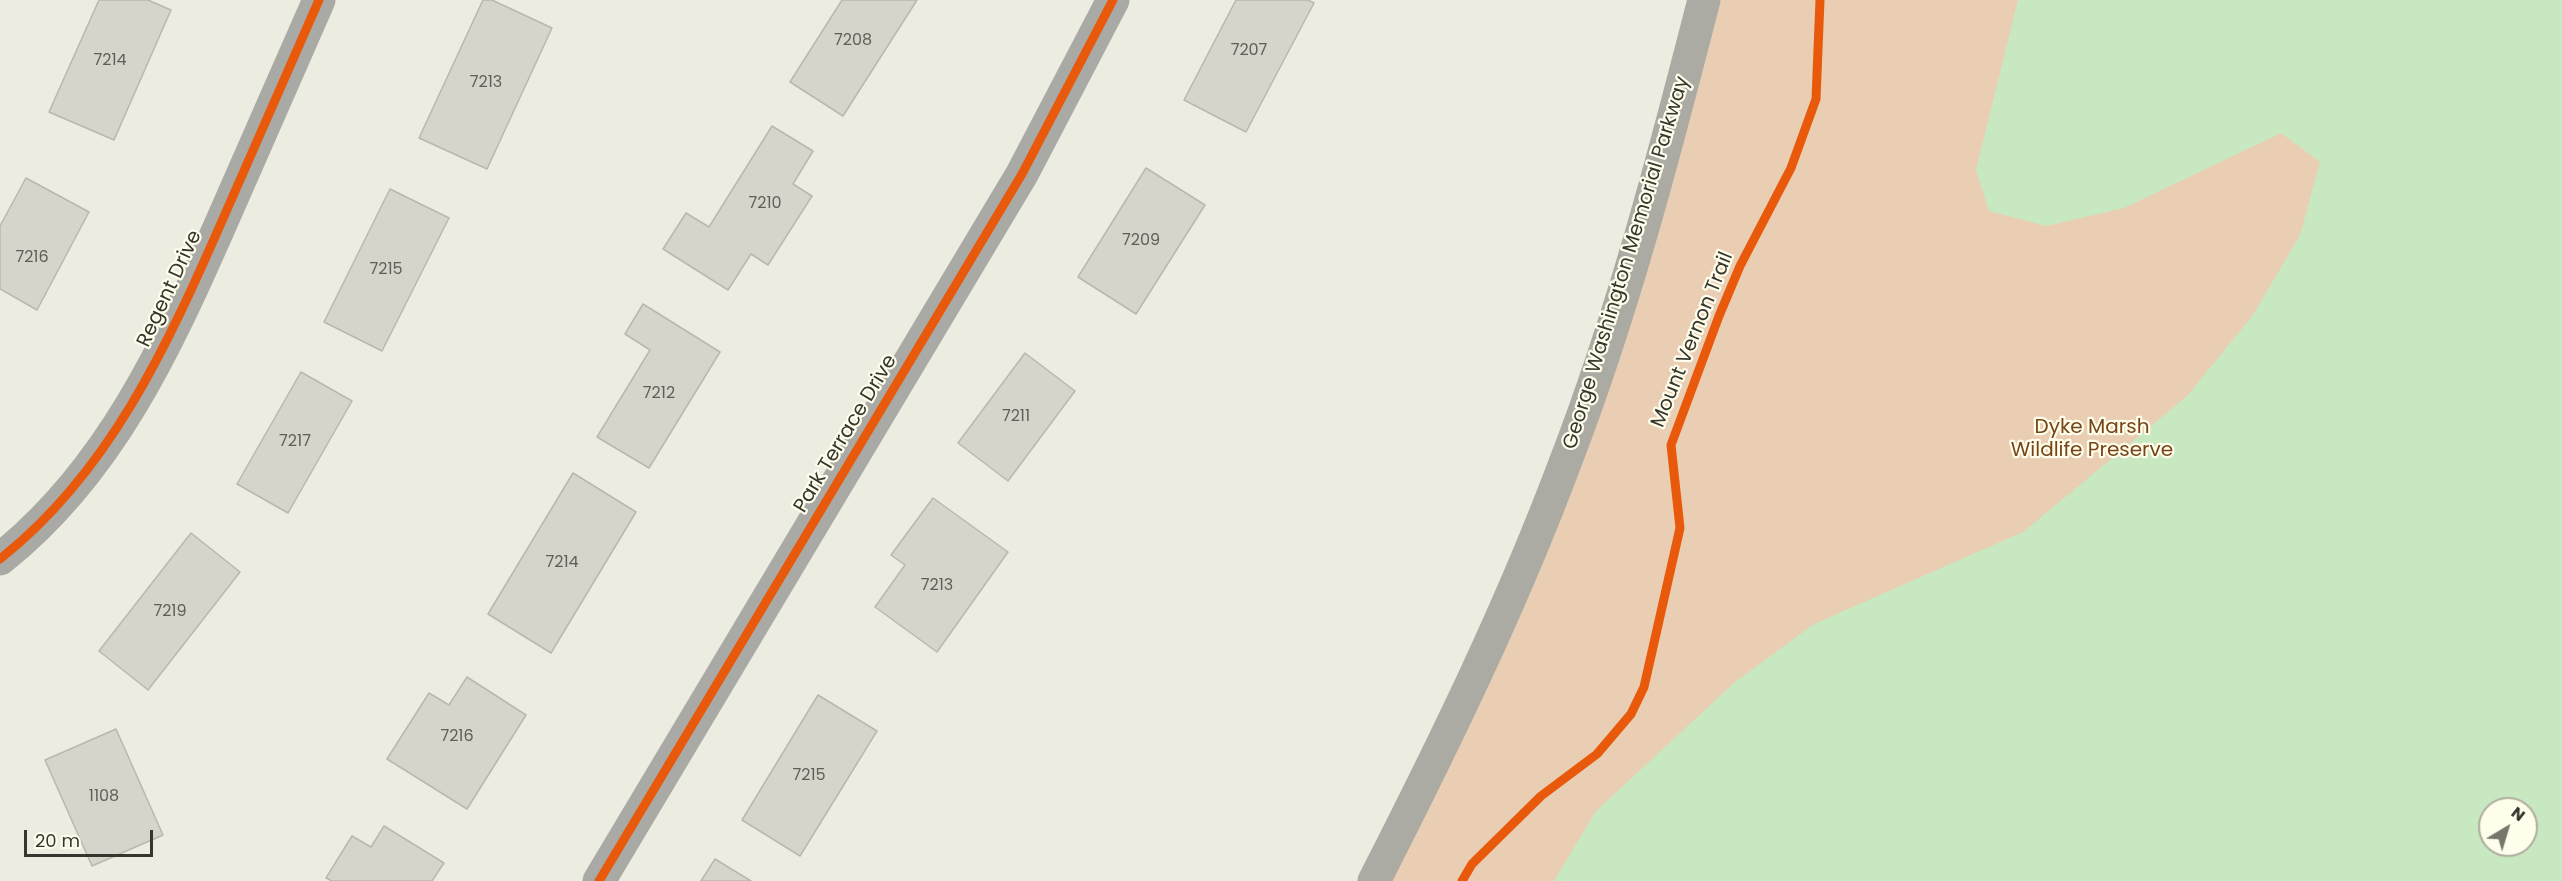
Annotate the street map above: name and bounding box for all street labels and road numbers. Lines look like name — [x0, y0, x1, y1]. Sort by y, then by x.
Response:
street label: George Washington Memorial Parkway — [1559, 74, 1695, 452]
street label: Regent Drive — [132, 227, 208, 351]
street label: Mount Vernon Trail — [1647, 249, 1739, 431]
street label: Park Terrace Drive — [789, 351, 903, 517]

